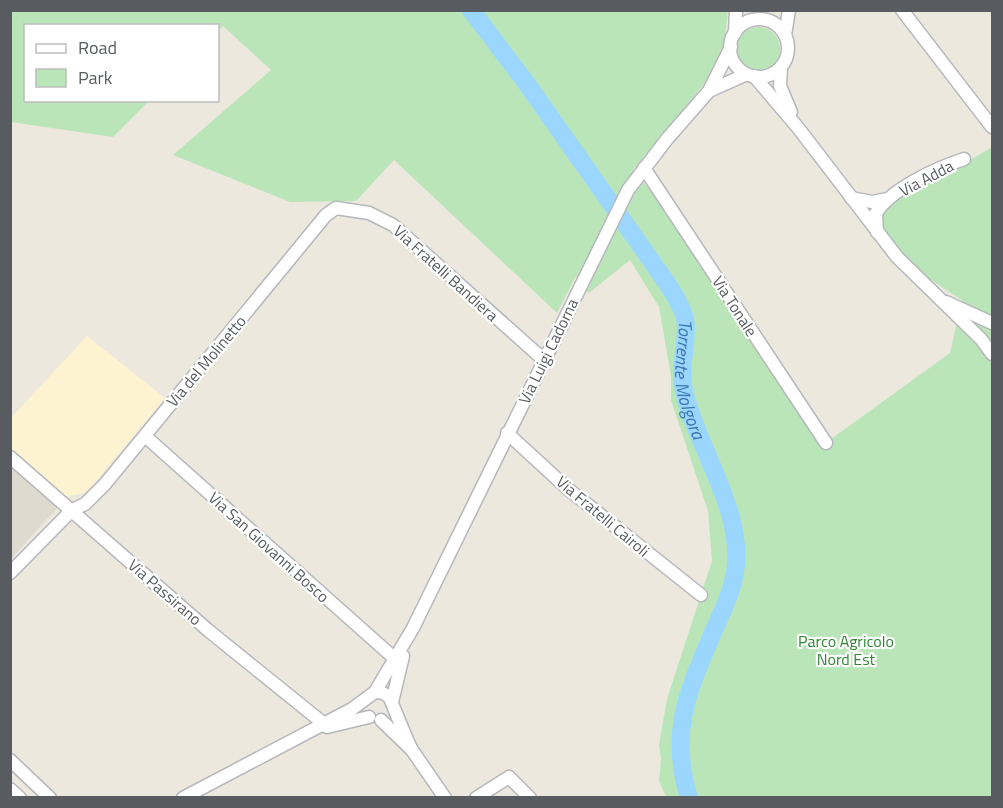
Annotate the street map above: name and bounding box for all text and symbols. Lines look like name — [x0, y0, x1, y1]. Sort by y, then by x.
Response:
legend — [24, 24, 219, 102]
text: Road — [78, 34, 117, 61]
text: Park — [78, 64, 113, 91]
street label: Via Adda — [894, 154, 958, 202]
street label: Via Fratelli Bandiera — [388, 219, 504, 327]
street label: Via Tonale — [706, 271, 764, 341]
street label: Via Luigi Cadorna — [512, 294, 584, 408]
street label: Via del Molinetto — [160, 310, 252, 412]
water label: Torrente Molgora — [669, 318, 713, 444]
street label: Via Fratelli Cairoli — [551, 470, 655, 562]
street label: Via San Giovanni Bosco — [203, 486, 335, 608]
street label: Via Passirano — [123, 553, 207, 631]
park label: Parco Agricolo Nord Est — [798, 629, 894, 671]

